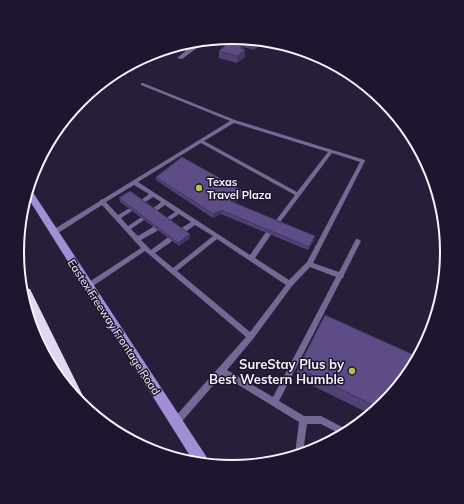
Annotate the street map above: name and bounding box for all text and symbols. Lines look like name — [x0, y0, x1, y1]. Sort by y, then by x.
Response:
place label: Texas Travel Plaza — [207, 175, 272, 202]
marker: Texas Travel Plaza — [194, 183, 204, 193]
street label: Eastex Freeway Frontage Road — [65, 256, 163, 398]
place label: SureStay Plus by Best Western Humble — [209, 356, 345, 387]
marker: SureStay Plus by Best Western Humble — [347, 366, 357, 376]

